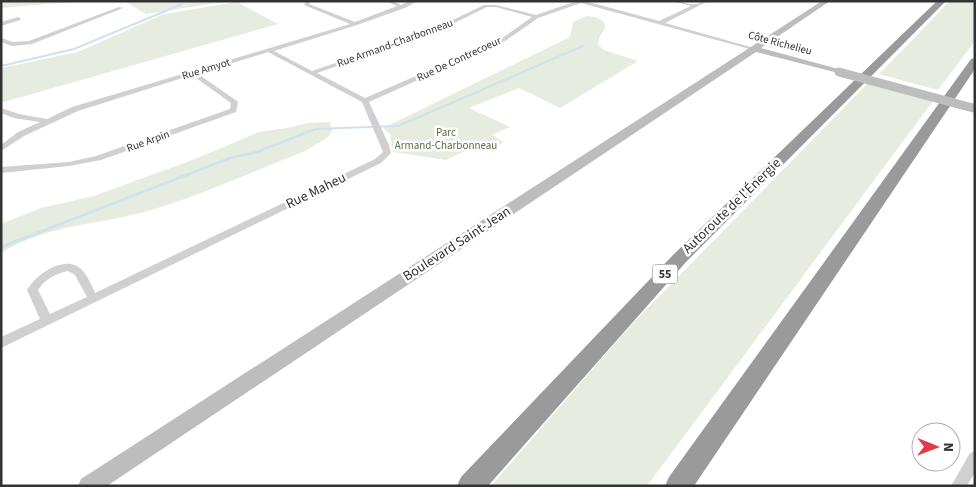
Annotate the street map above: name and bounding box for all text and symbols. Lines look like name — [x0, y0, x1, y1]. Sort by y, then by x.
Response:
street label: Rue Armand-Charbonneau — [335, 15, 455, 71]
street label: Côte Richelieu — [746, 27, 814, 59]
street label: Rue De Contrecoeur — [414, 33, 504, 85]
street label: Rue Amyot — [180, 54, 232, 83]
park label: Parc Armand-Charbonneau — [395, 125, 497, 153]
street label: Rue Arpin — [125, 126, 171, 156]
street label: Autoroute de l'Énergie — [678, 154, 786, 258]
street label: Rue Maheu — [283, 168, 349, 214]
street label: Boulevard Saint-Jean — [399, 202, 515, 286]
road number: 55 — [652, 264, 678, 284]
north arrow — [911, 422, 961, 472]
text: N — [938, 442, 958, 452]

